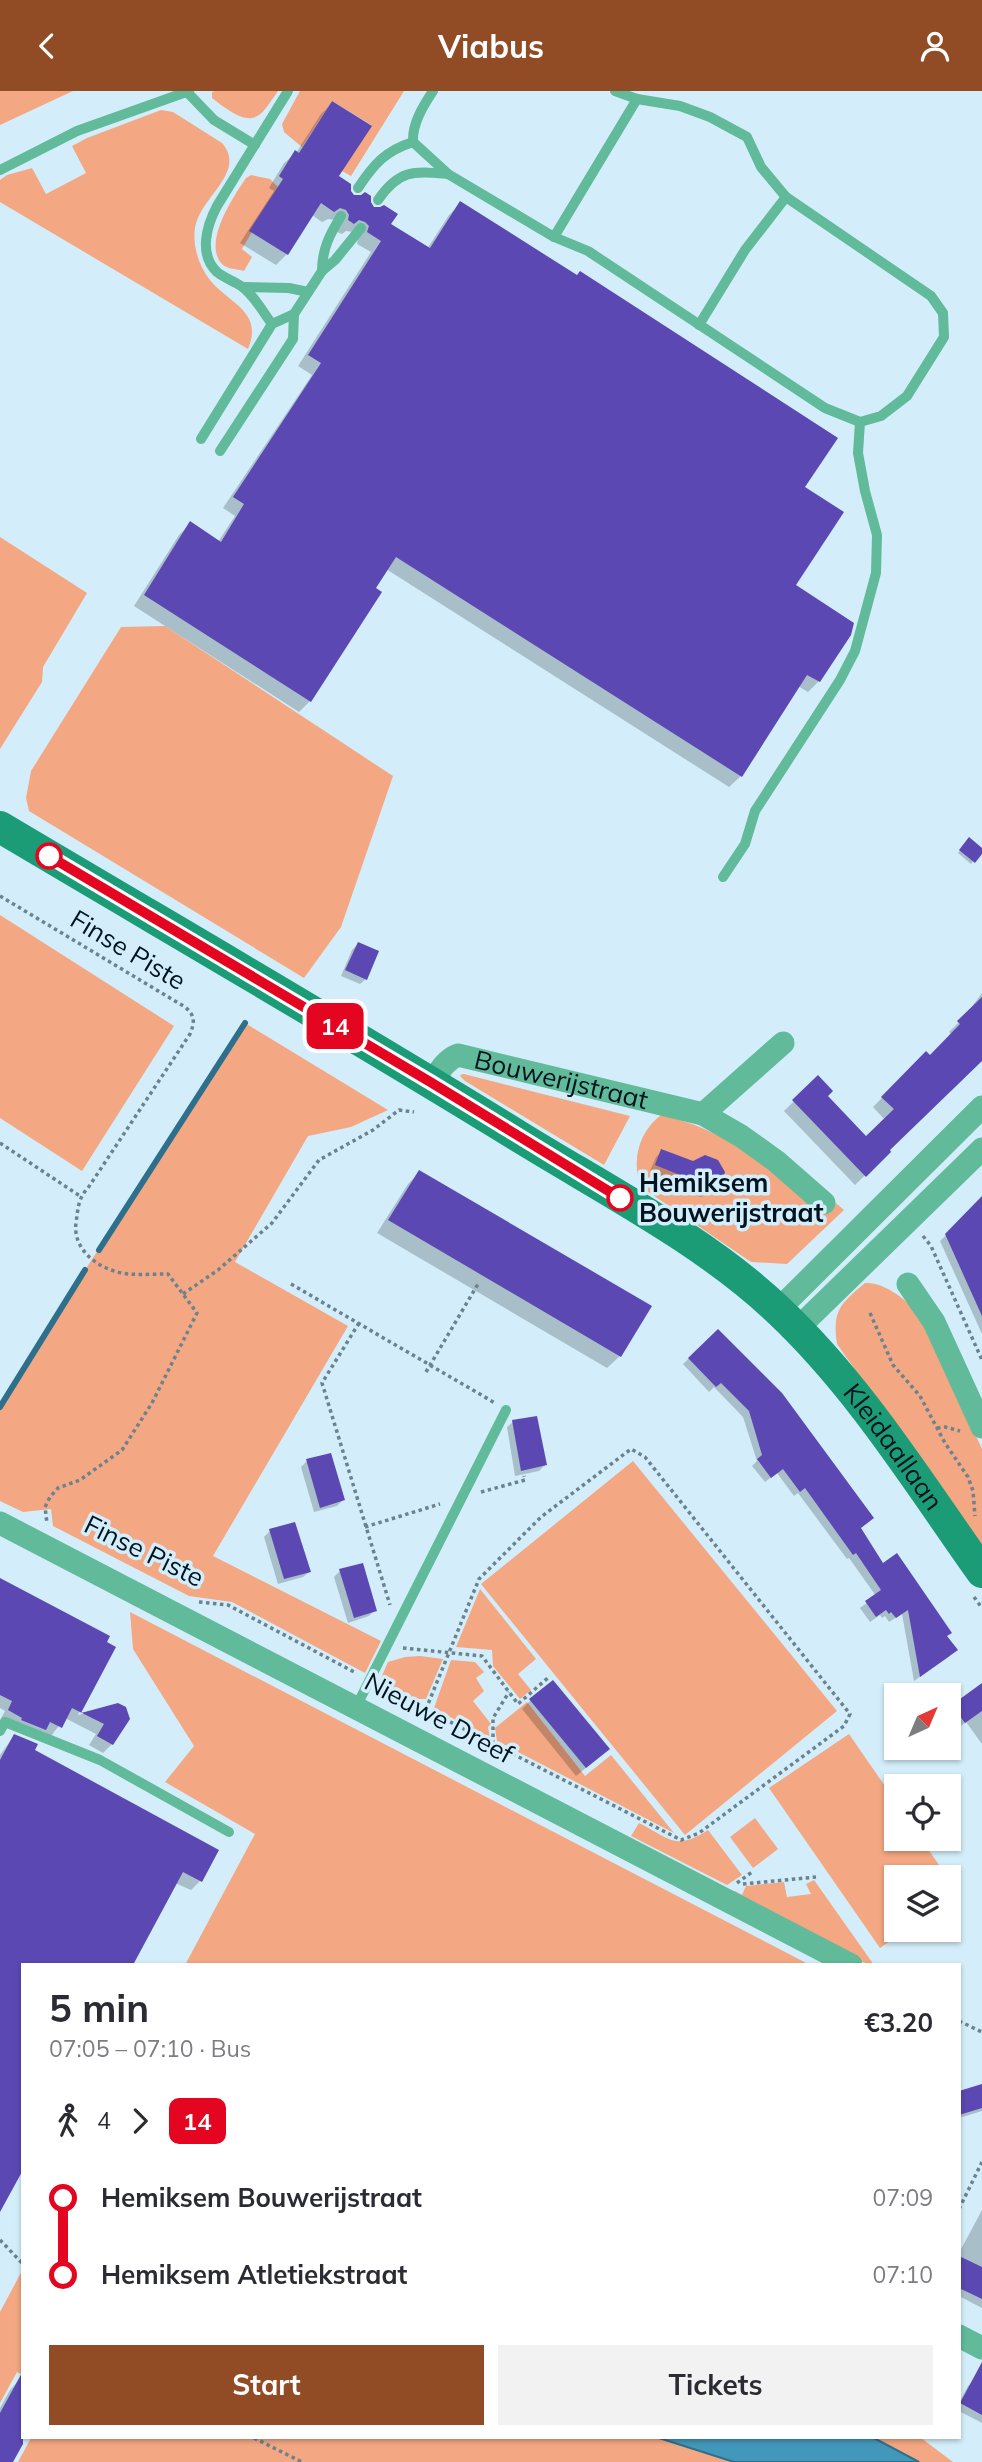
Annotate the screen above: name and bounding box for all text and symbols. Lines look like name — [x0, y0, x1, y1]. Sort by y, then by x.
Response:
text: Viabus — [438, 26, 544, 66]
icon: back — [28, 27, 66, 65]
icon: person — [916, 27, 954, 65]
unlabelled marker — [36, 843, 62, 869]
street label: Finse Piste — [65, 902, 192, 997]
line badge: 14 — [304, 1003, 366, 1049]
text: 14 — [321, 1011, 349, 1041]
street label: Bouwerijstraat — [471, 1043, 651, 1116]
place label: Hemiksem Bouwerijstraat — [639, 1166, 824, 1229]
marker: Hemiksem Bouwerijstraat — [607, 1185, 633, 1211]
street label: Kleidaallaan — [837, 1377, 951, 1516]
street label: Finse Piste — [79, 1507, 209, 1594]
street label: Nieuwe Dreef — [359, 1665, 520, 1771]
north arrow — [884, 1683, 961, 1761]
map controls — [884, 1683, 961, 1942]
button: locate — [884, 1774, 961, 1851]
button: layers — [884, 1865, 961, 1942]
text: 5 min — [49, 1984, 149, 2032]
text: €3.20 — [864, 2006, 933, 2039]
text: 07:05 – 07:10 · Bus — [49, 2034, 251, 2063]
icon: walk — [49, 2102, 87, 2140]
icon: forward — [121, 2102, 159, 2140]
text: 4 — [97, 2106, 111, 2135]
text: 14 — [183, 2106, 212, 2136]
text: Hemiksem Bouwerijstraat — [101, 2181, 422, 2214]
text: 07:09 — [873, 2183, 933, 2212]
text: Hemiksem Atletiekstraat — [101, 2258, 407, 2291]
text: 07:10 — [873, 2260, 933, 2289]
button: Start — [49, 2345, 484, 2425]
button: Tickets — [498, 2345, 933, 2425]

